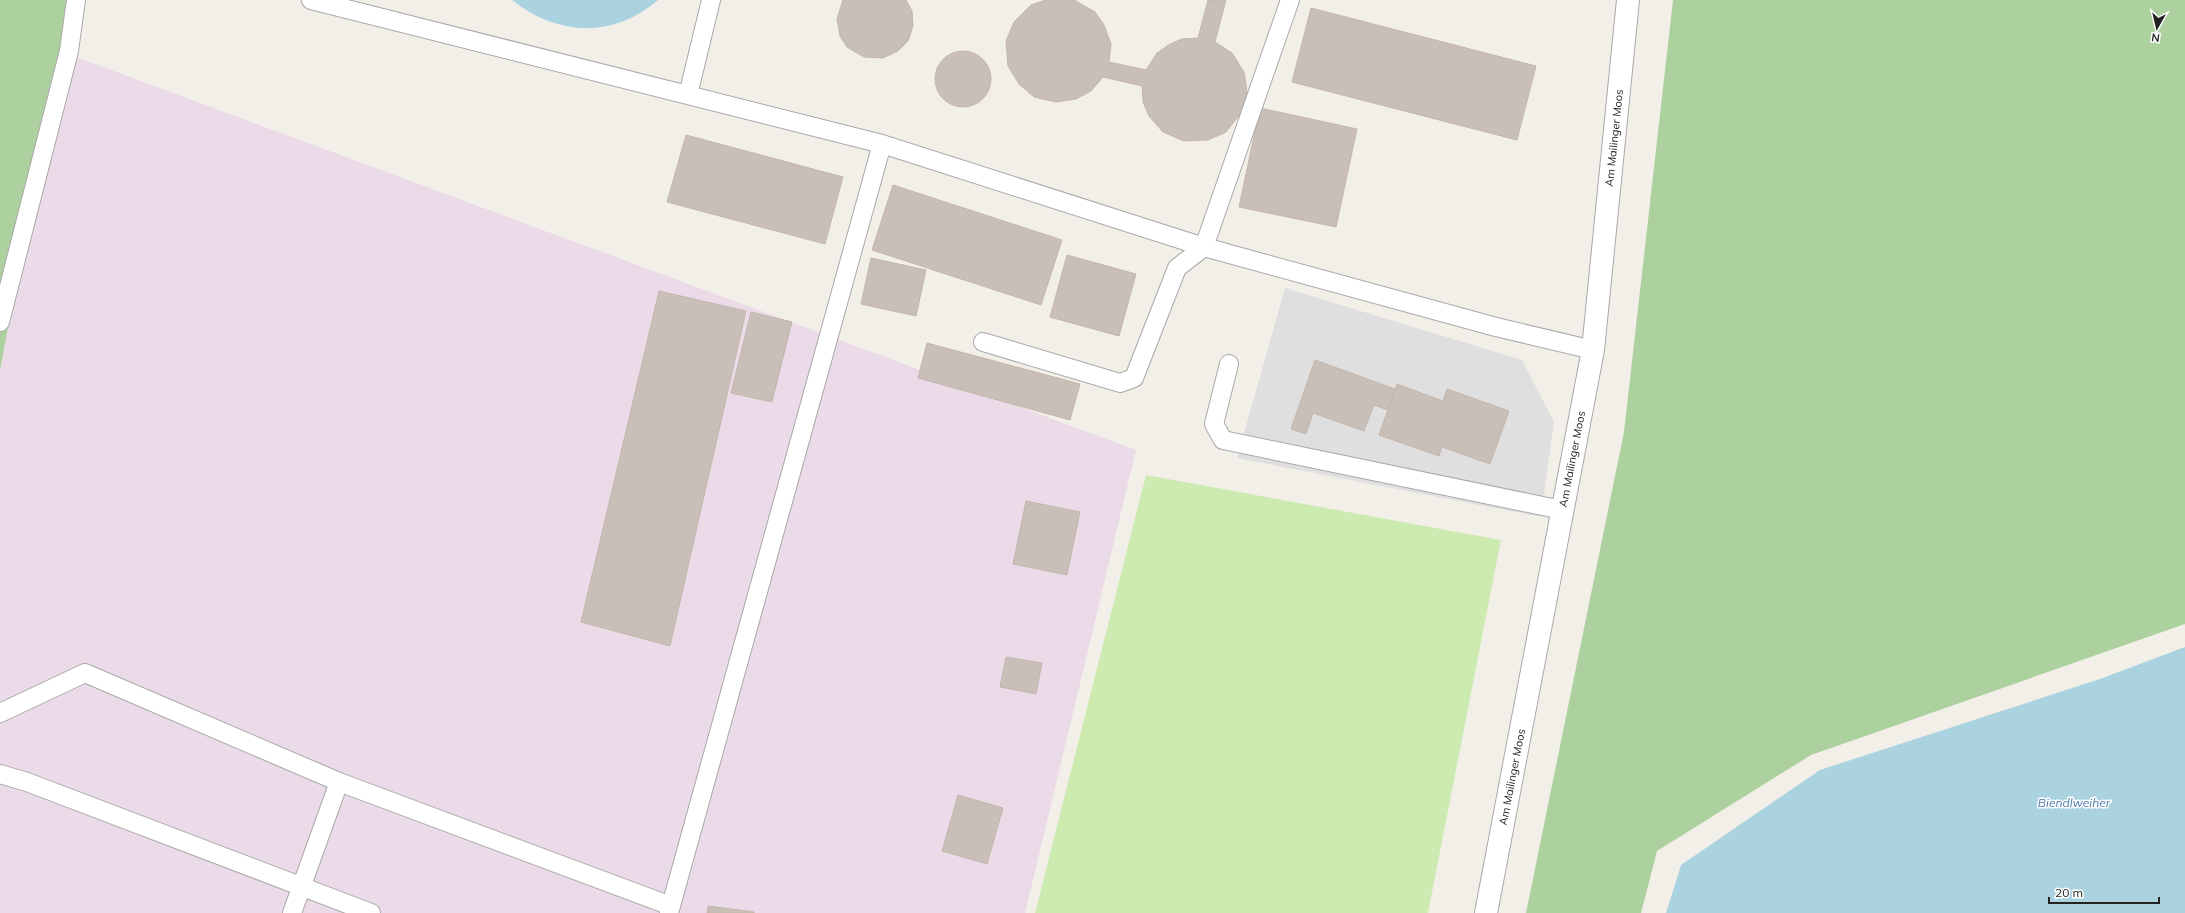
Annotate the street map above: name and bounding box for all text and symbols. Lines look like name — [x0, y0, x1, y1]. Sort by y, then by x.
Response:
north arrow — [2137, 8, 2177, 48]
text: N — [2151, 30, 2161, 45]
street label: Am Mailinger Moos — [1602, 89, 1626, 187]
street label: Am Mailinger Moos — [1556, 410, 1588, 508]
street label: Am Mailinger Moos — [1496, 728, 1528, 826]
water label: Biendlweiher — [2038, 795, 2111, 810]
scale bar — [2049, 879, 2159, 905]
text: 20 m — [2055, 885, 2083, 900]

